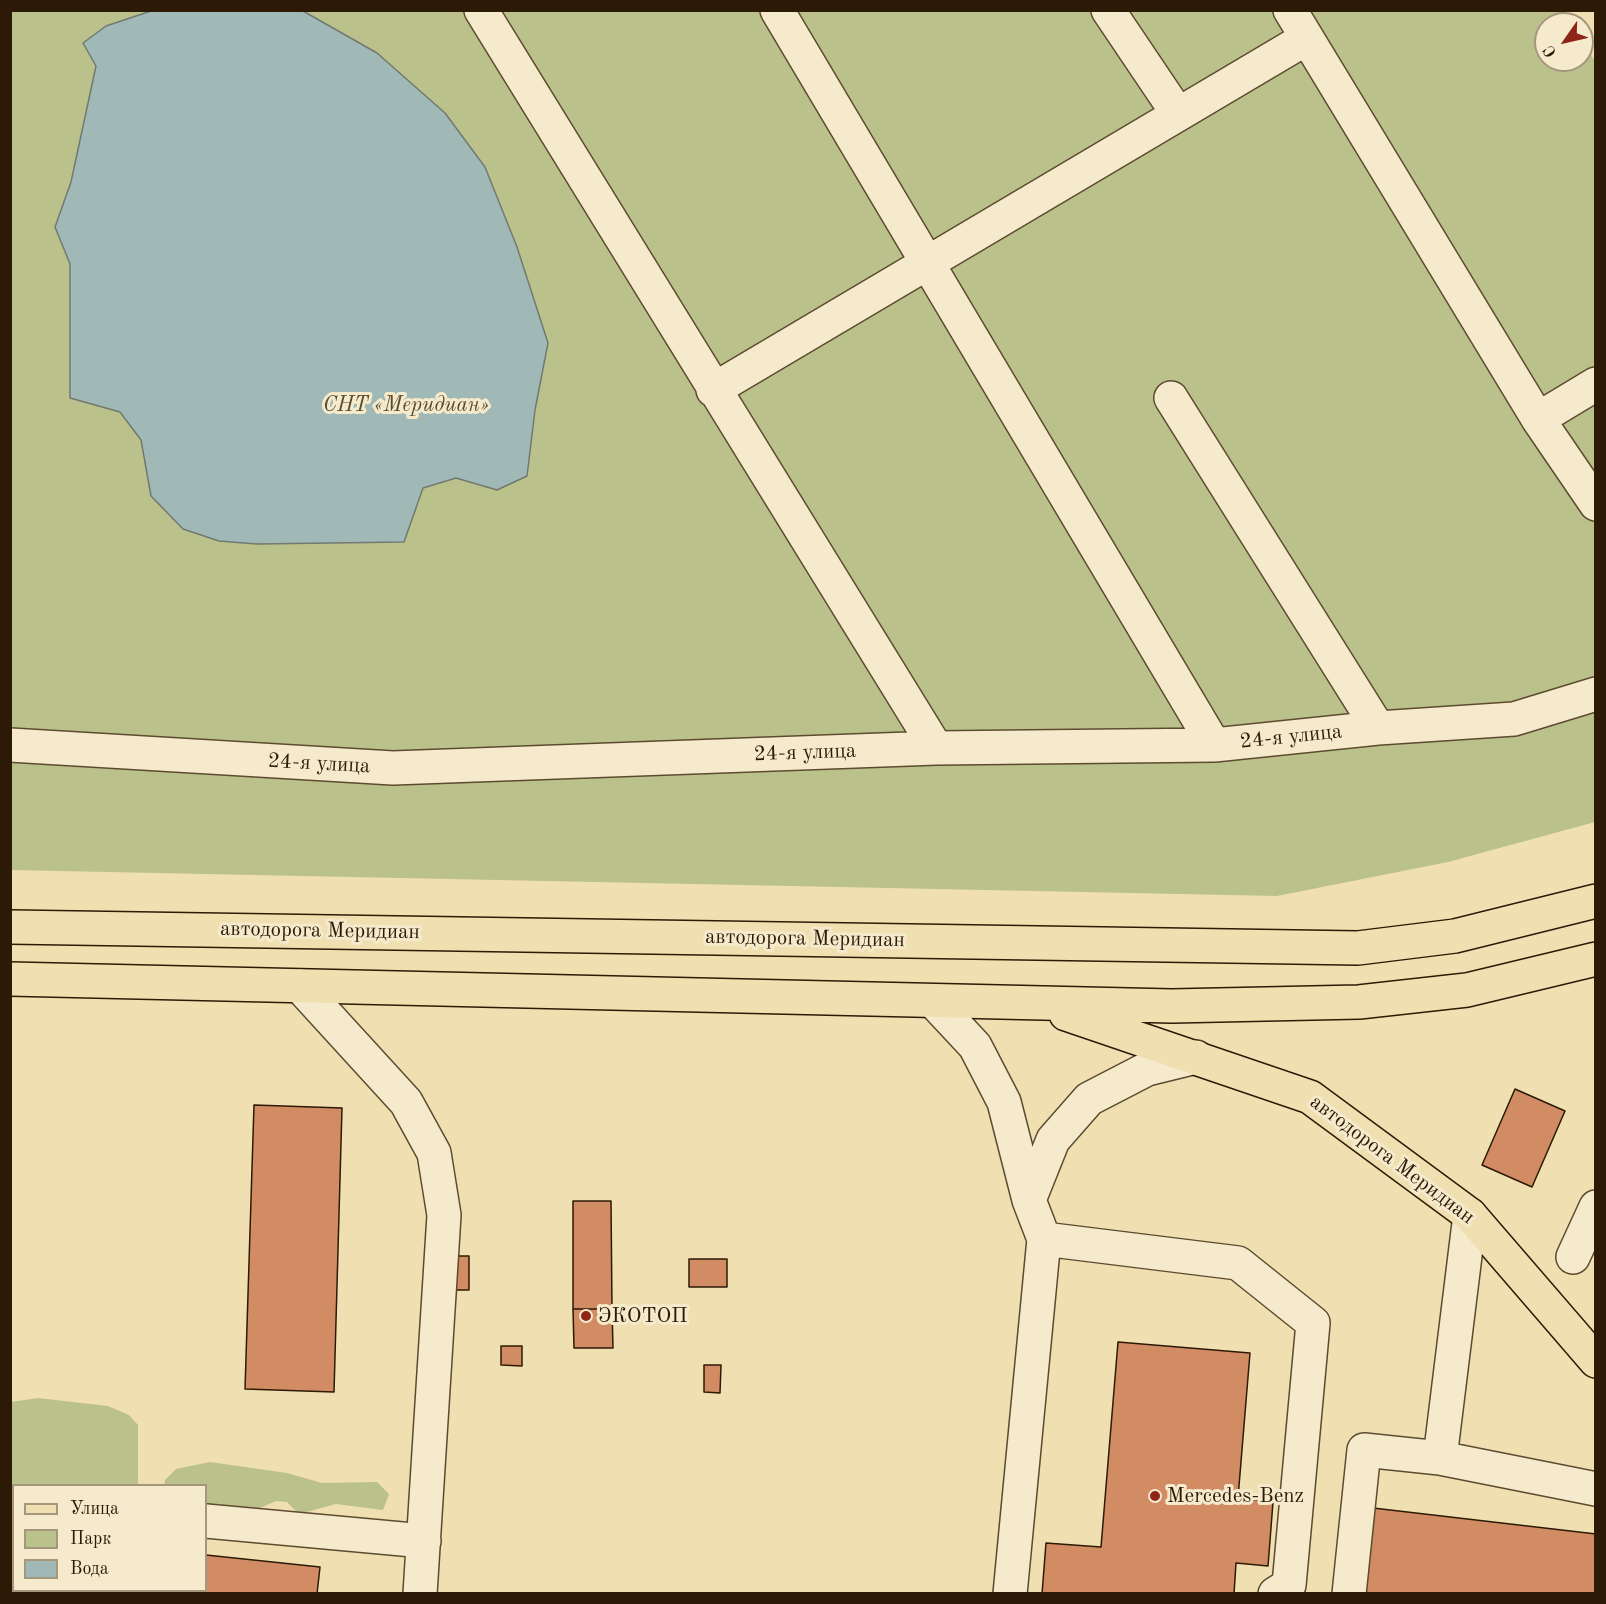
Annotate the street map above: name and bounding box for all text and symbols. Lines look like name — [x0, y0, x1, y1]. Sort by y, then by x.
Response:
north arrow — [1534, 12, 1594, 72]
text: С — [1541, 42, 1560, 60]
park label: СНТ «Меридиан» — [323, 392, 489, 418]
street label: 24-я улица — [1239, 719, 1343, 755]
street label: 24-я улица — [753, 739, 857, 767]
street label: 24-я улица — [267, 749, 371, 779]
street label: автодорога Меридиан — [220, 917, 420, 945]
street label: автодорога Меридиан — [705, 925, 905, 953]
street label: автодорога Меридиан — [1305, 1090, 1479, 1230]
place label: ЭКОТОП — [598, 1303, 688, 1329]
marker: ЭКОТОП — [579, 1309, 593, 1323]
place label: Mercedes-Benz — [1167, 1483, 1304, 1509]
legend — [12, 1484, 207, 1592]
marker: Mercedes-Benz — [1148, 1489, 1162, 1503]
text: Улица — [70, 1500, 119, 1518]
text: Парк — [70, 1530, 111, 1548]
text: Вода — [70, 1560, 109, 1578]

